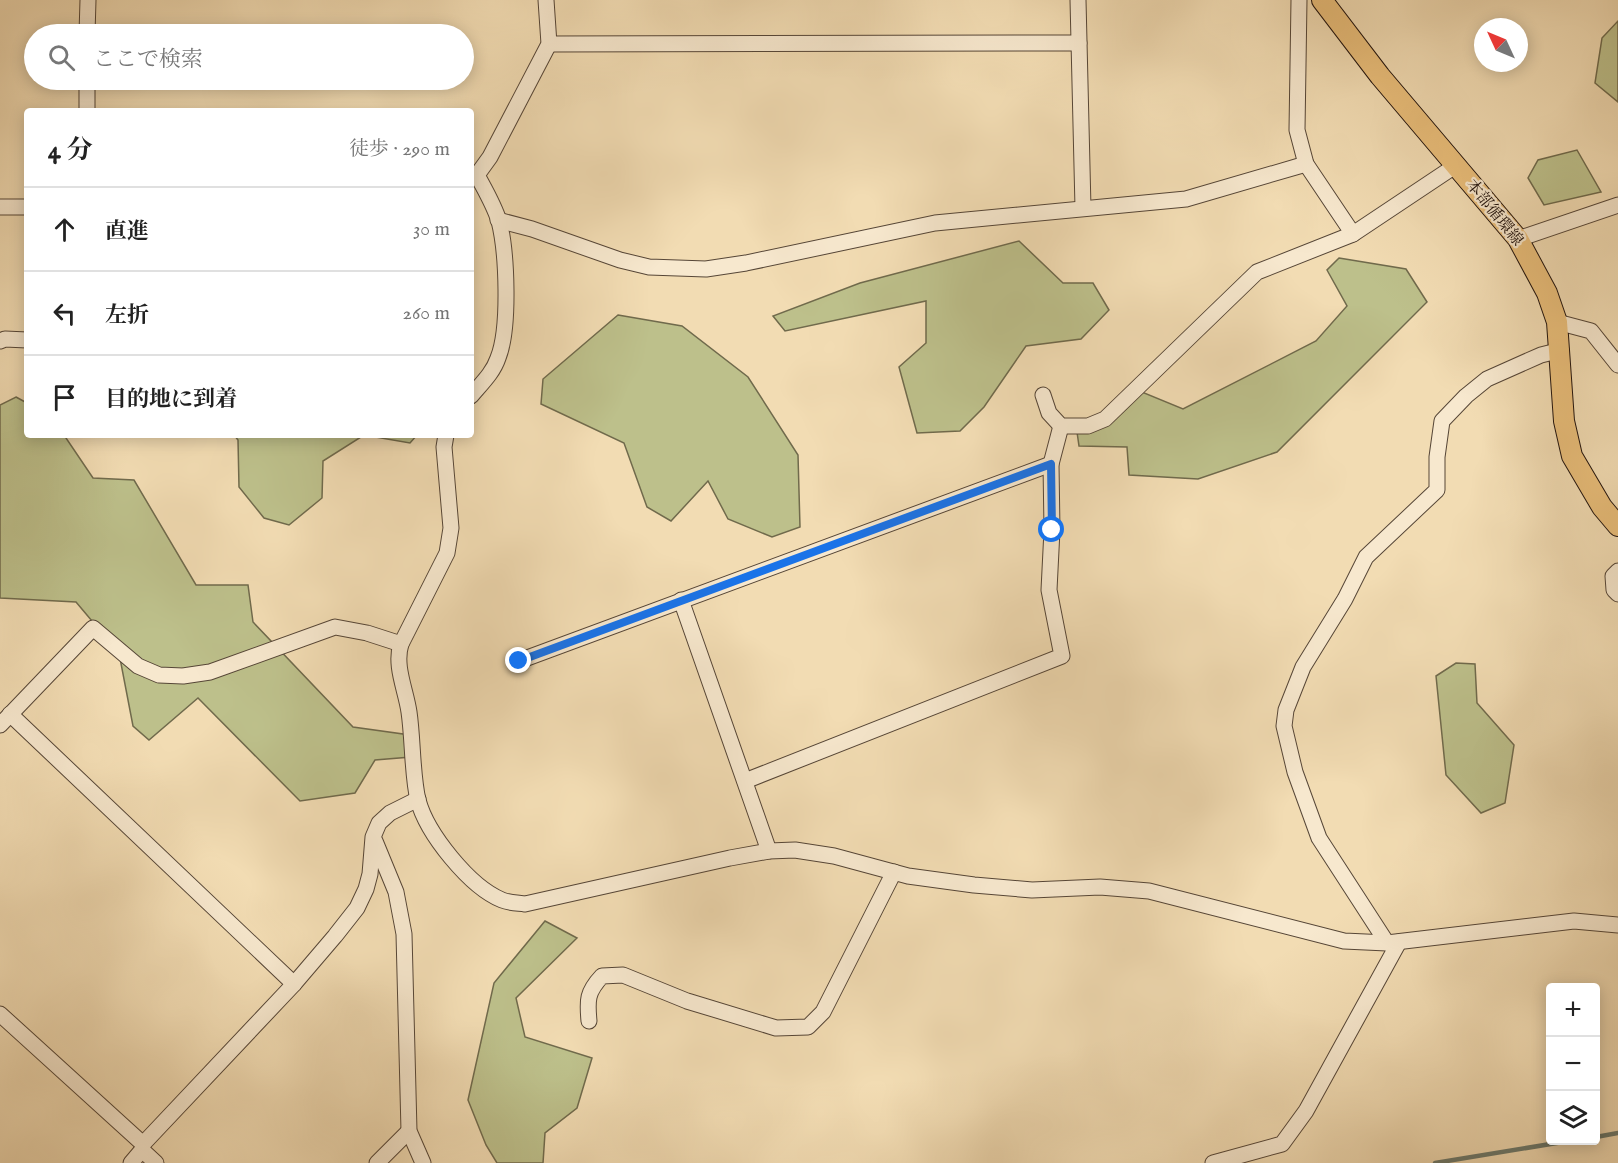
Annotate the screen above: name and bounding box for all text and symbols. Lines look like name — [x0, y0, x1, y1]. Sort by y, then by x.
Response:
north arrow — [1474, 18, 1528, 72]
search box — [24, 24, 474, 90]
icon: search — [45, 41, 78, 74]
text: ここで検索 — [93, 46, 203, 74]
text: 4 分 — [48, 134, 92, 167]
text: 徒歩 · 290 m — [349, 137, 450, 162]
street label: 本部循環線 — [1461, 176, 1527, 250]
icon: ahead — [48, 213, 81, 246]
text: 30 m — [413, 217, 450, 242]
text: 直進 — [105, 218, 149, 246]
icon: left — [48, 297, 81, 330]
text: 260 m — [403, 301, 450, 326]
text: 左折 — [105, 302, 149, 330]
icon: arrive — [48, 381, 81, 414]
text: 目的地に到着 — [105, 386, 237, 414]
route start — [1038, 516, 1064, 542]
route end — [505, 647, 531, 673]
map controls — [1546, 983, 1600, 1145]
button: + — [1546, 983, 1600, 1037]
button: − — [1546, 1037, 1600, 1091]
button: layers — [1546, 1091, 1600, 1145]

